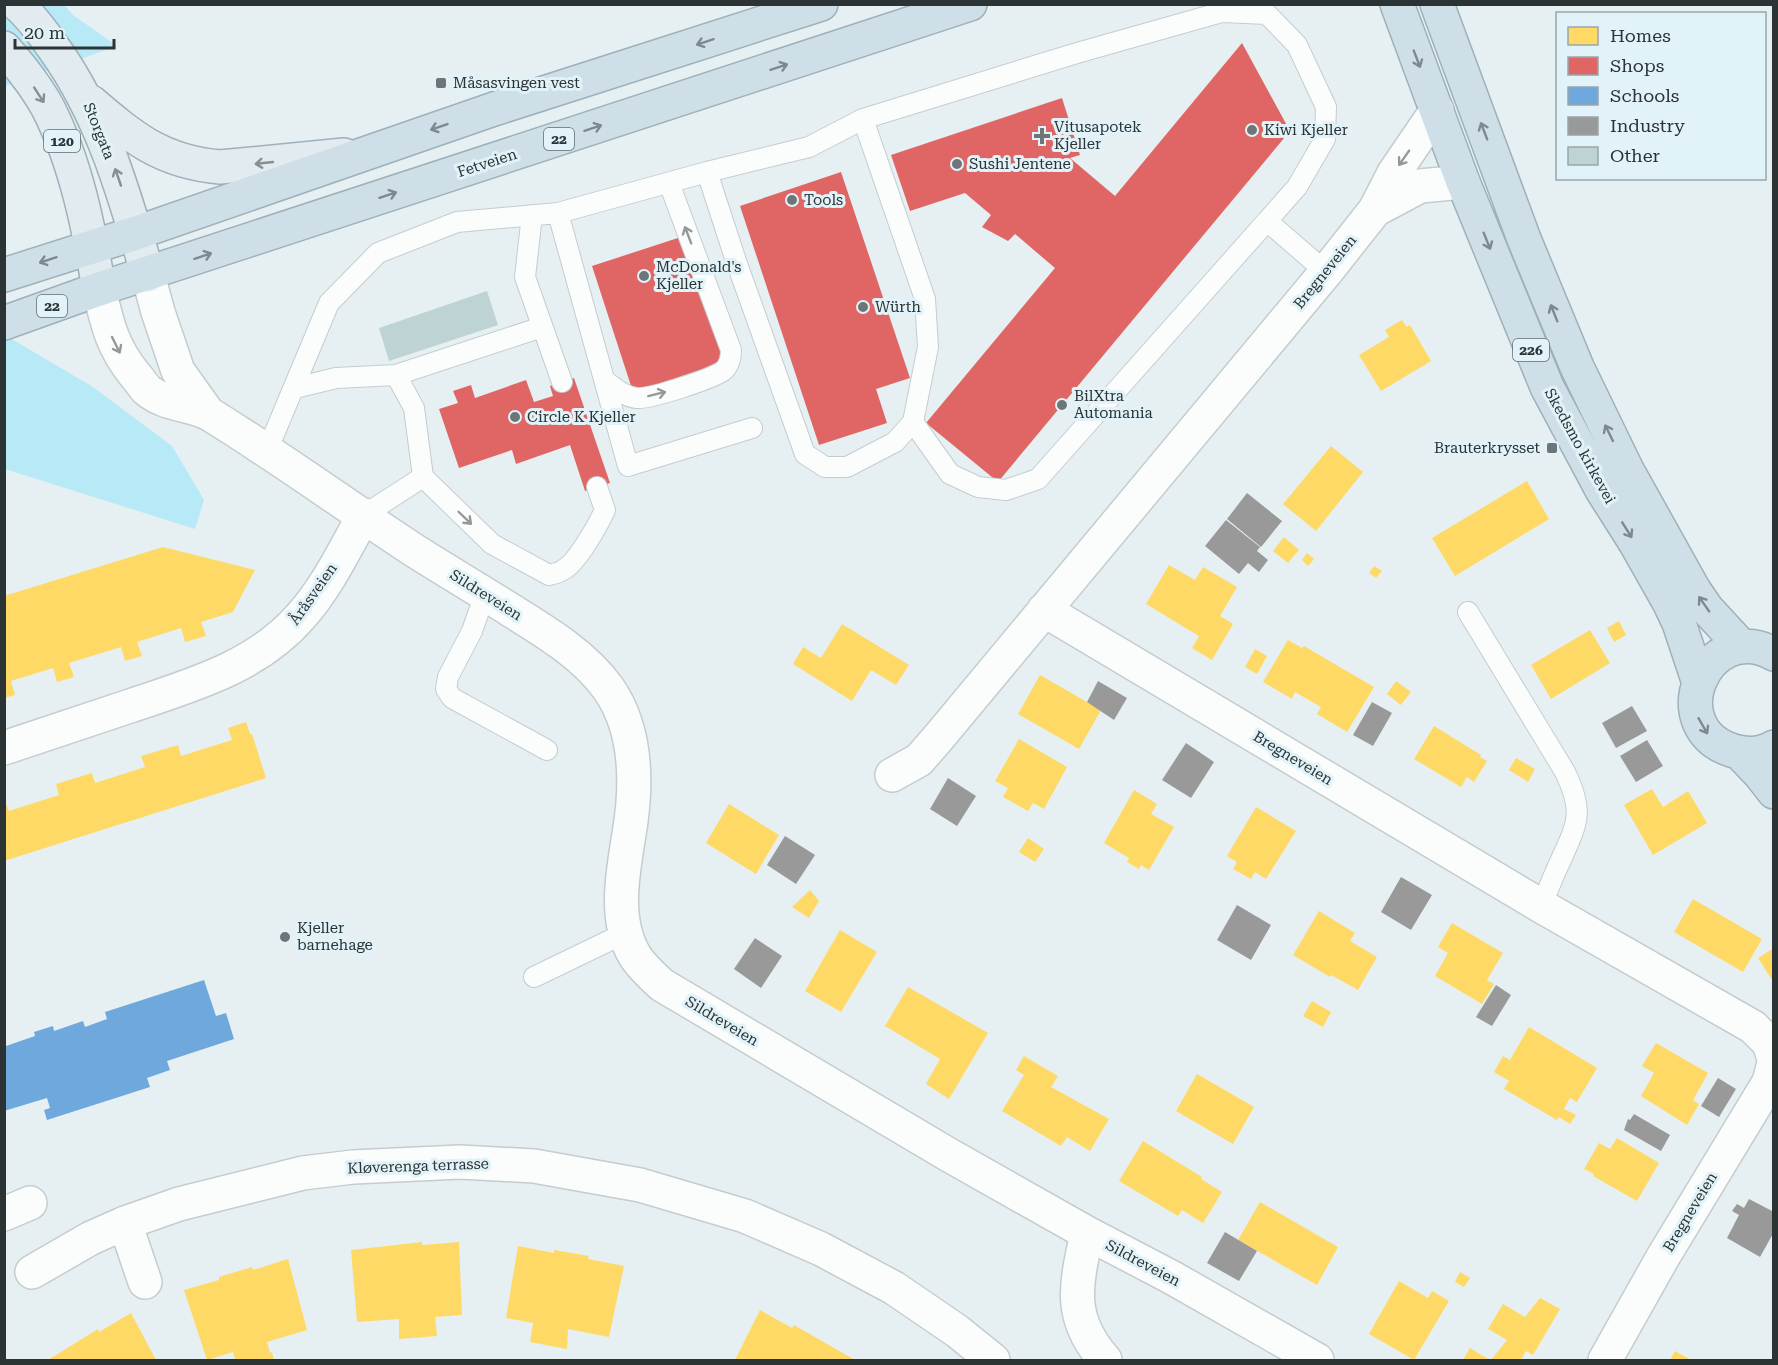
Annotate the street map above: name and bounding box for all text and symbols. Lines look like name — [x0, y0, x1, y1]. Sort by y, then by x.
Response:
scale bar — [15, 12, 114, 50]
legend — [1556, 12, 1766, 180]
text: 20 m — [24, 22, 65, 43]
text: Homes — [1610, 25, 1671, 46]
one-way arrow — [696, 37, 715, 48]
one-way arrow — [1412, 50, 1423, 68]
text: Shops — [1610, 55, 1664, 76]
one-way arrow — [769, 61, 788, 72]
place label: Måsasvingen vest — [453, 74, 580, 92]
marker: Måsasvingen vest — [434, 76, 448, 90]
text: Schools — [1610, 85, 1679, 106]
one-way arrow — [34, 86, 46, 103]
street label: Storgata — [79, 100, 119, 162]
text: Industry — [1610, 115, 1685, 136]
place label: Vitusapotek Kjeller — [1054, 118, 1142, 153]
one-way arrow — [584, 121, 602, 132]
place label: Kiwi Kjeller — [1264, 121, 1348, 139]
one-way arrow — [1478, 122, 1489, 141]
one-way arrow — [430, 123, 449, 134]
marker: Kiwi Kjeller — [1245, 123, 1259, 137]
road number: 22 — [544, 128, 574, 150]
marker: Vitusapotek Kjeller — [1035, 129, 1049, 143]
road number: 120 — [44, 130, 80, 152]
street label: Fetveien — [455, 145, 519, 181]
text: Other — [1610, 145, 1660, 166]
one-way arrow — [1398, 150, 1410, 166]
place label: Sushi Jentene — [969, 155, 1071, 173]
marker: Sushi Jentene — [950, 157, 964, 171]
one-way arrow — [254, 158, 274, 169]
one-way arrow — [111, 168, 122, 187]
one-way arrow — [378, 189, 397, 200]
place label: Tools — [804, 191, 843, 209]
marker: Tools — [785, 193, 799, 207]
one-way arrow — [682, 227, 693, 245]
street label: Bregneveien — [1290, 231, 1360, 313]
one-way arrow — [1482, 232, 1493, 250]
one-way arrow — [193, 250, 212, 261]
one-way arrow — [39, 255, 58, 266]
place label: McDonald's Kjeller — [656, 258, 742, 293]
marker: McDonald's Kjeller — [637, 269, 651, 283]
road number: 22 — [37, 295, 67, 317]
place label: Würth — [875, 298, 921, 316]
marker: Würth — [856, 300, 870, 314]
one-way arrow — [1548, 305, 1559, 323]
one-way arrow — [110, 336, 122, 353]
road number: 226 — [1513, 339, 1549, 361]
street label: Skedsmo kirkevei — [1541, 385, 1619, 507]
one-way arrow — [647, 387, 666, 399]
place label: BilXtra Automania — [1074, 387, 1153, 422]
marker: BilXtra Automania — [1055, 398, 1069, 412]
place label: Circle K Kjeller — [527, 408, 636, 426]
marker: Circle K Kjeller — [508, 410, 522, 424]
one-way arrow — [1603, 425, 1615, 443]
place label: Brauterkrysset — [1434, 439, 1540, 457]
marker: Brauterkrysset — [1545, 441, 1559, 455]
one-way arrow — [458, 510, 473, 525]
one-way arrow — [1621, 521, 1633, 537]
street label: Åråsveien — [284, 559, 341, 628]
street label: Sildreveien — [447, 566, 526, 624]
one-way arrow — [1697, 595, 1710, 612]
one-way arrow — [1697, 717, 1709, 734]
street label: Bregneveien — [1250, 727, 1336, 789]
place label: Kjeller barnehage — [297, 919, 373, 954]
marker: Kjeller barnehage — [278, 930, 292, 944]
street label: Sildreveien — [682, 992, 762, 1050]
street label: Kløverenga terrasse — [347, 1155, 489, 1177]
street label: Bregneveien — [1659, 1169, 1721, 1255]
street label: Sildreveien — [1103, 1236, 1184, 1290]

